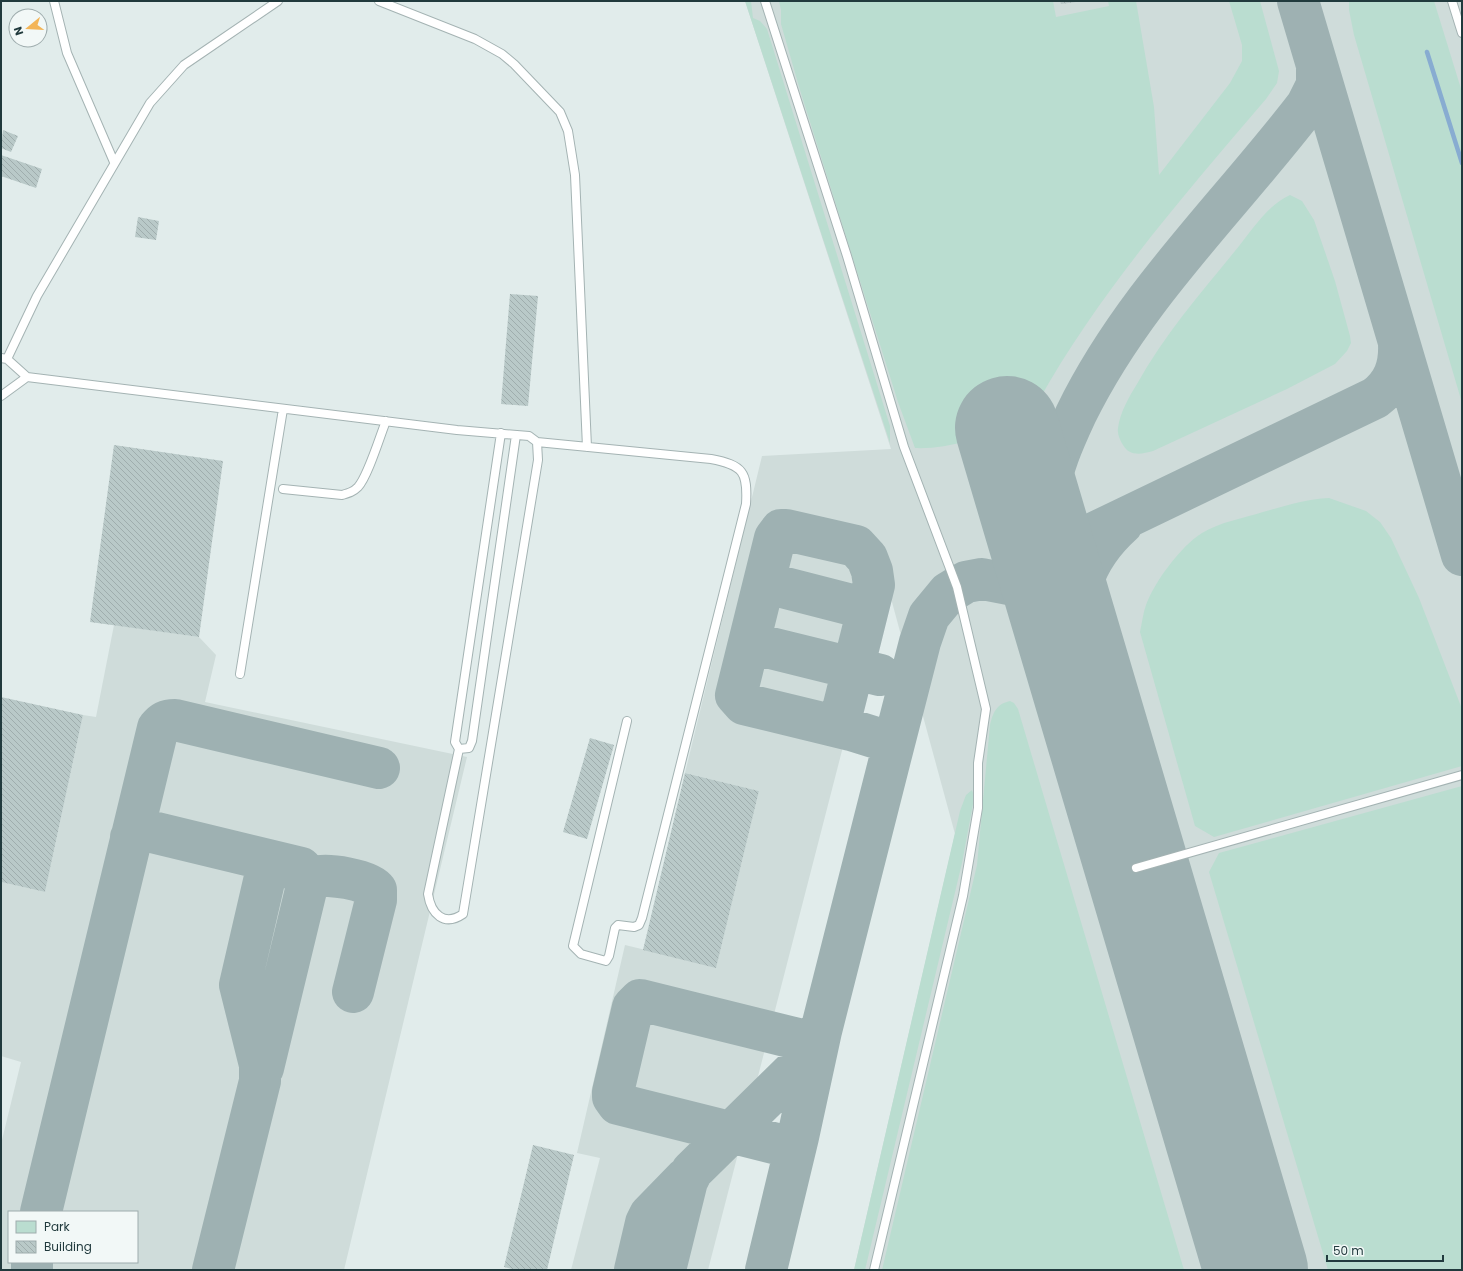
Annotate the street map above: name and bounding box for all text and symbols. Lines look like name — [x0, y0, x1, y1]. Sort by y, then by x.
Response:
north arrow — [8, 8, 48, 48]
text: N — [10, 25, 27, 38]
legend — [8, 1211, 138, 1263]
text: Park — [44, 1218, 71, 1235]
scale bar — [1327, 1237, 1443, 1263]
text: Building — [44, 1238, 92, 1255]
text: 50 m — [1333, 1242, 1364, 1259]

